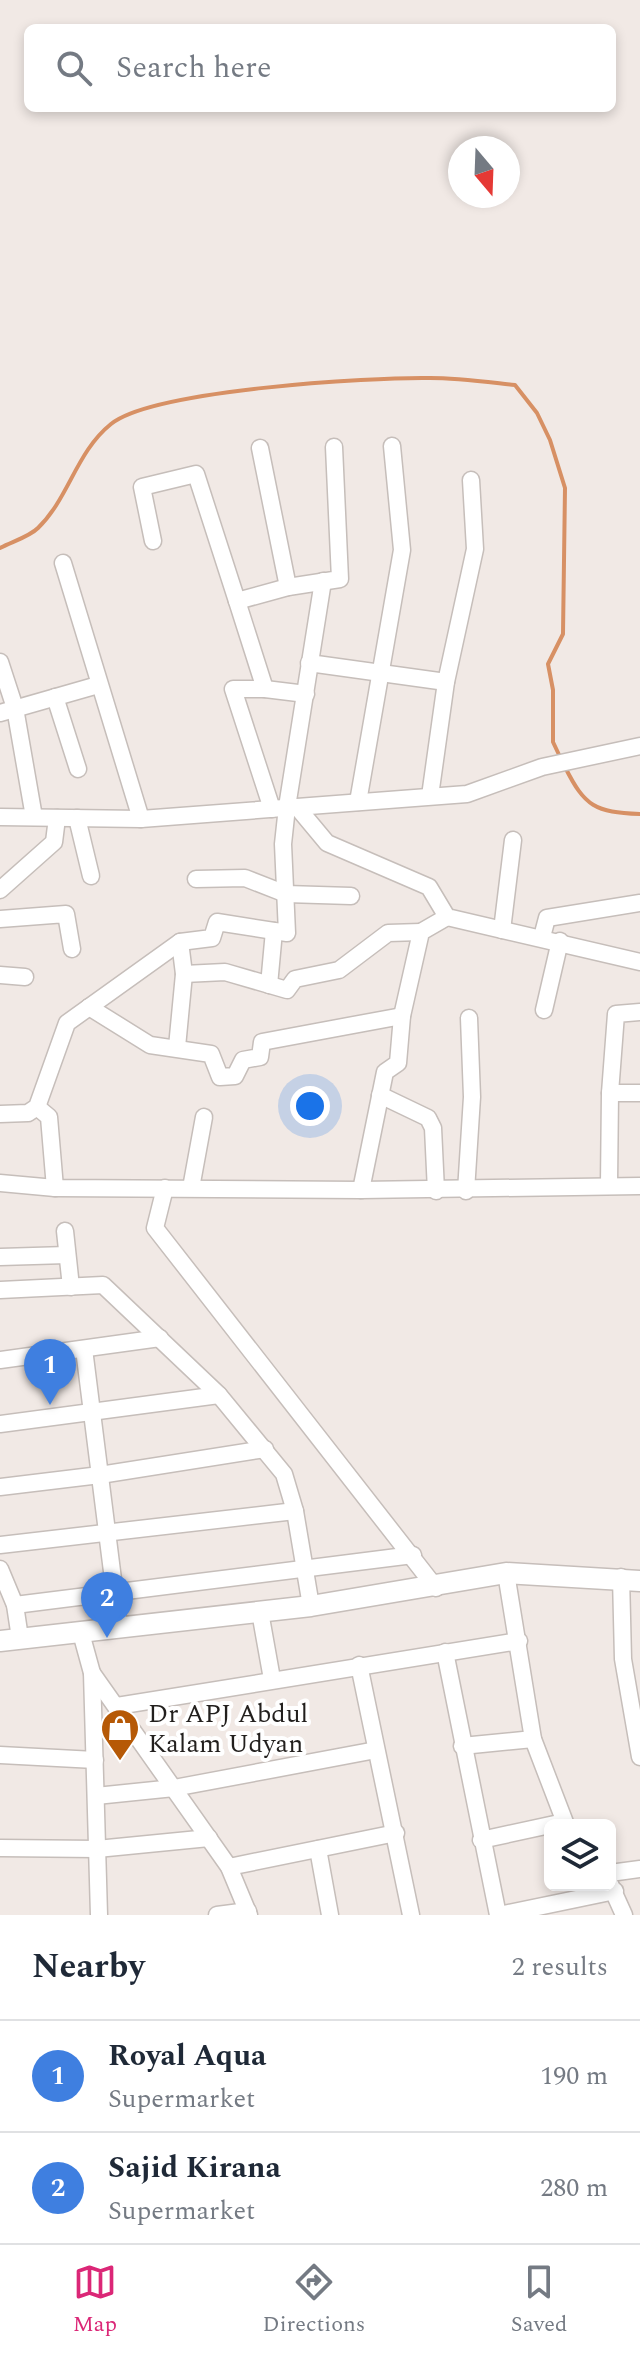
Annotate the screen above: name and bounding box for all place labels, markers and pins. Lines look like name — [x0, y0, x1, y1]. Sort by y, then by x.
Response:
pin: 1 — [24, 1339, 76, 1405]
pin: 2 — [81, 1572, 133, 1638]
place label: Dr APJ Abdul Kalam Udyan — [148, 1694, 308, 1764]
shop icon: Dr APJ Abdul Kalam Udyan — [99, 1707, 141, 1762]

